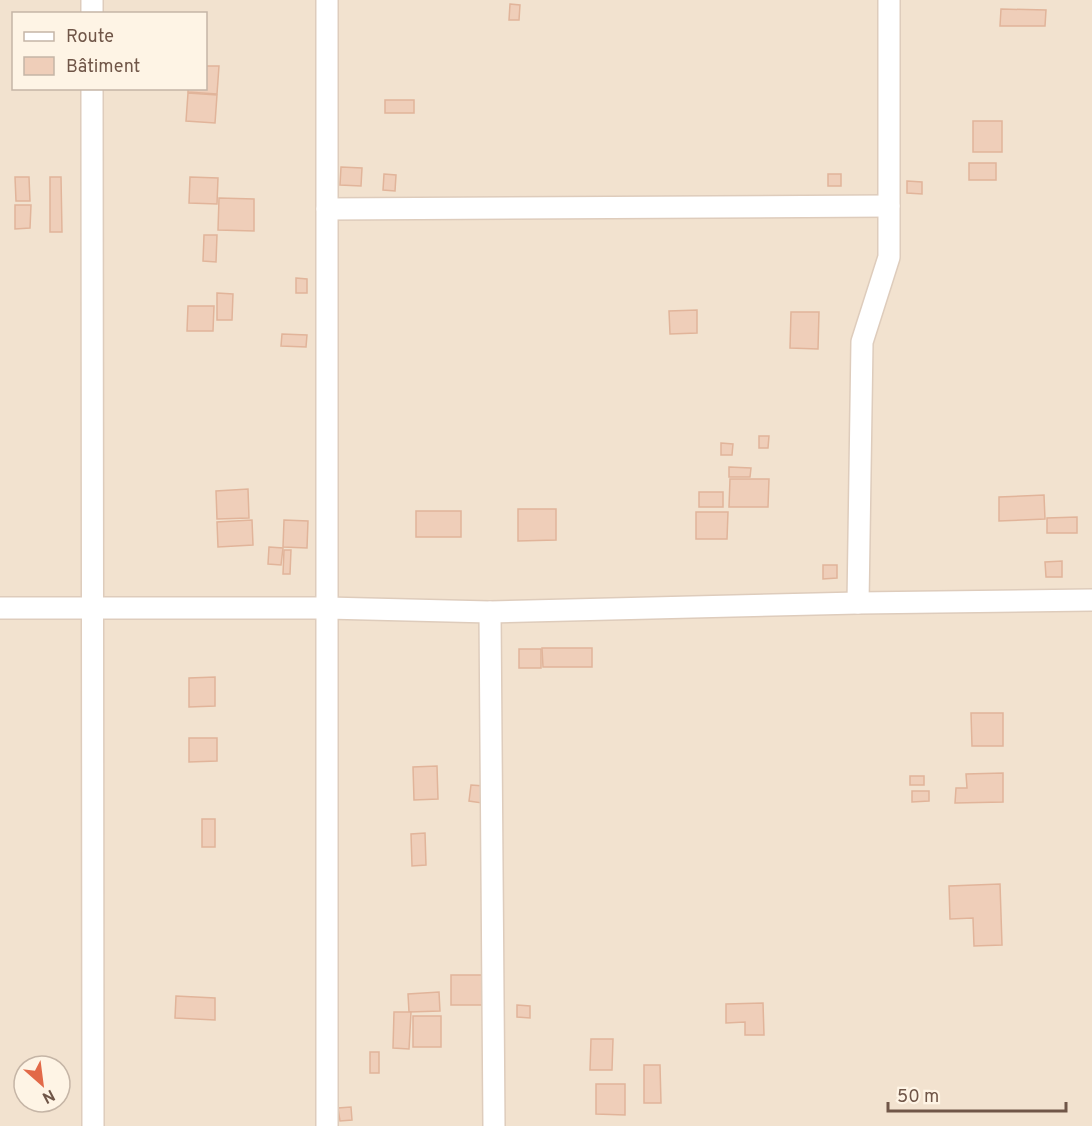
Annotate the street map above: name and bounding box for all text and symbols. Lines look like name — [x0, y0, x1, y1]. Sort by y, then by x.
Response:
legend — [12, 12, 207, 90]
text: Route — [66, 26, 114, 49]
text: Bâtiment — [66, 56, 140, 79]
north arrow — [12, 1054, 72, 1114]
scale bar — [888, 1075, 1066, 1113]
text: N — [38, 1084, 58, 1107]
text: 50 m — [897, 1086, 939, 1109]

